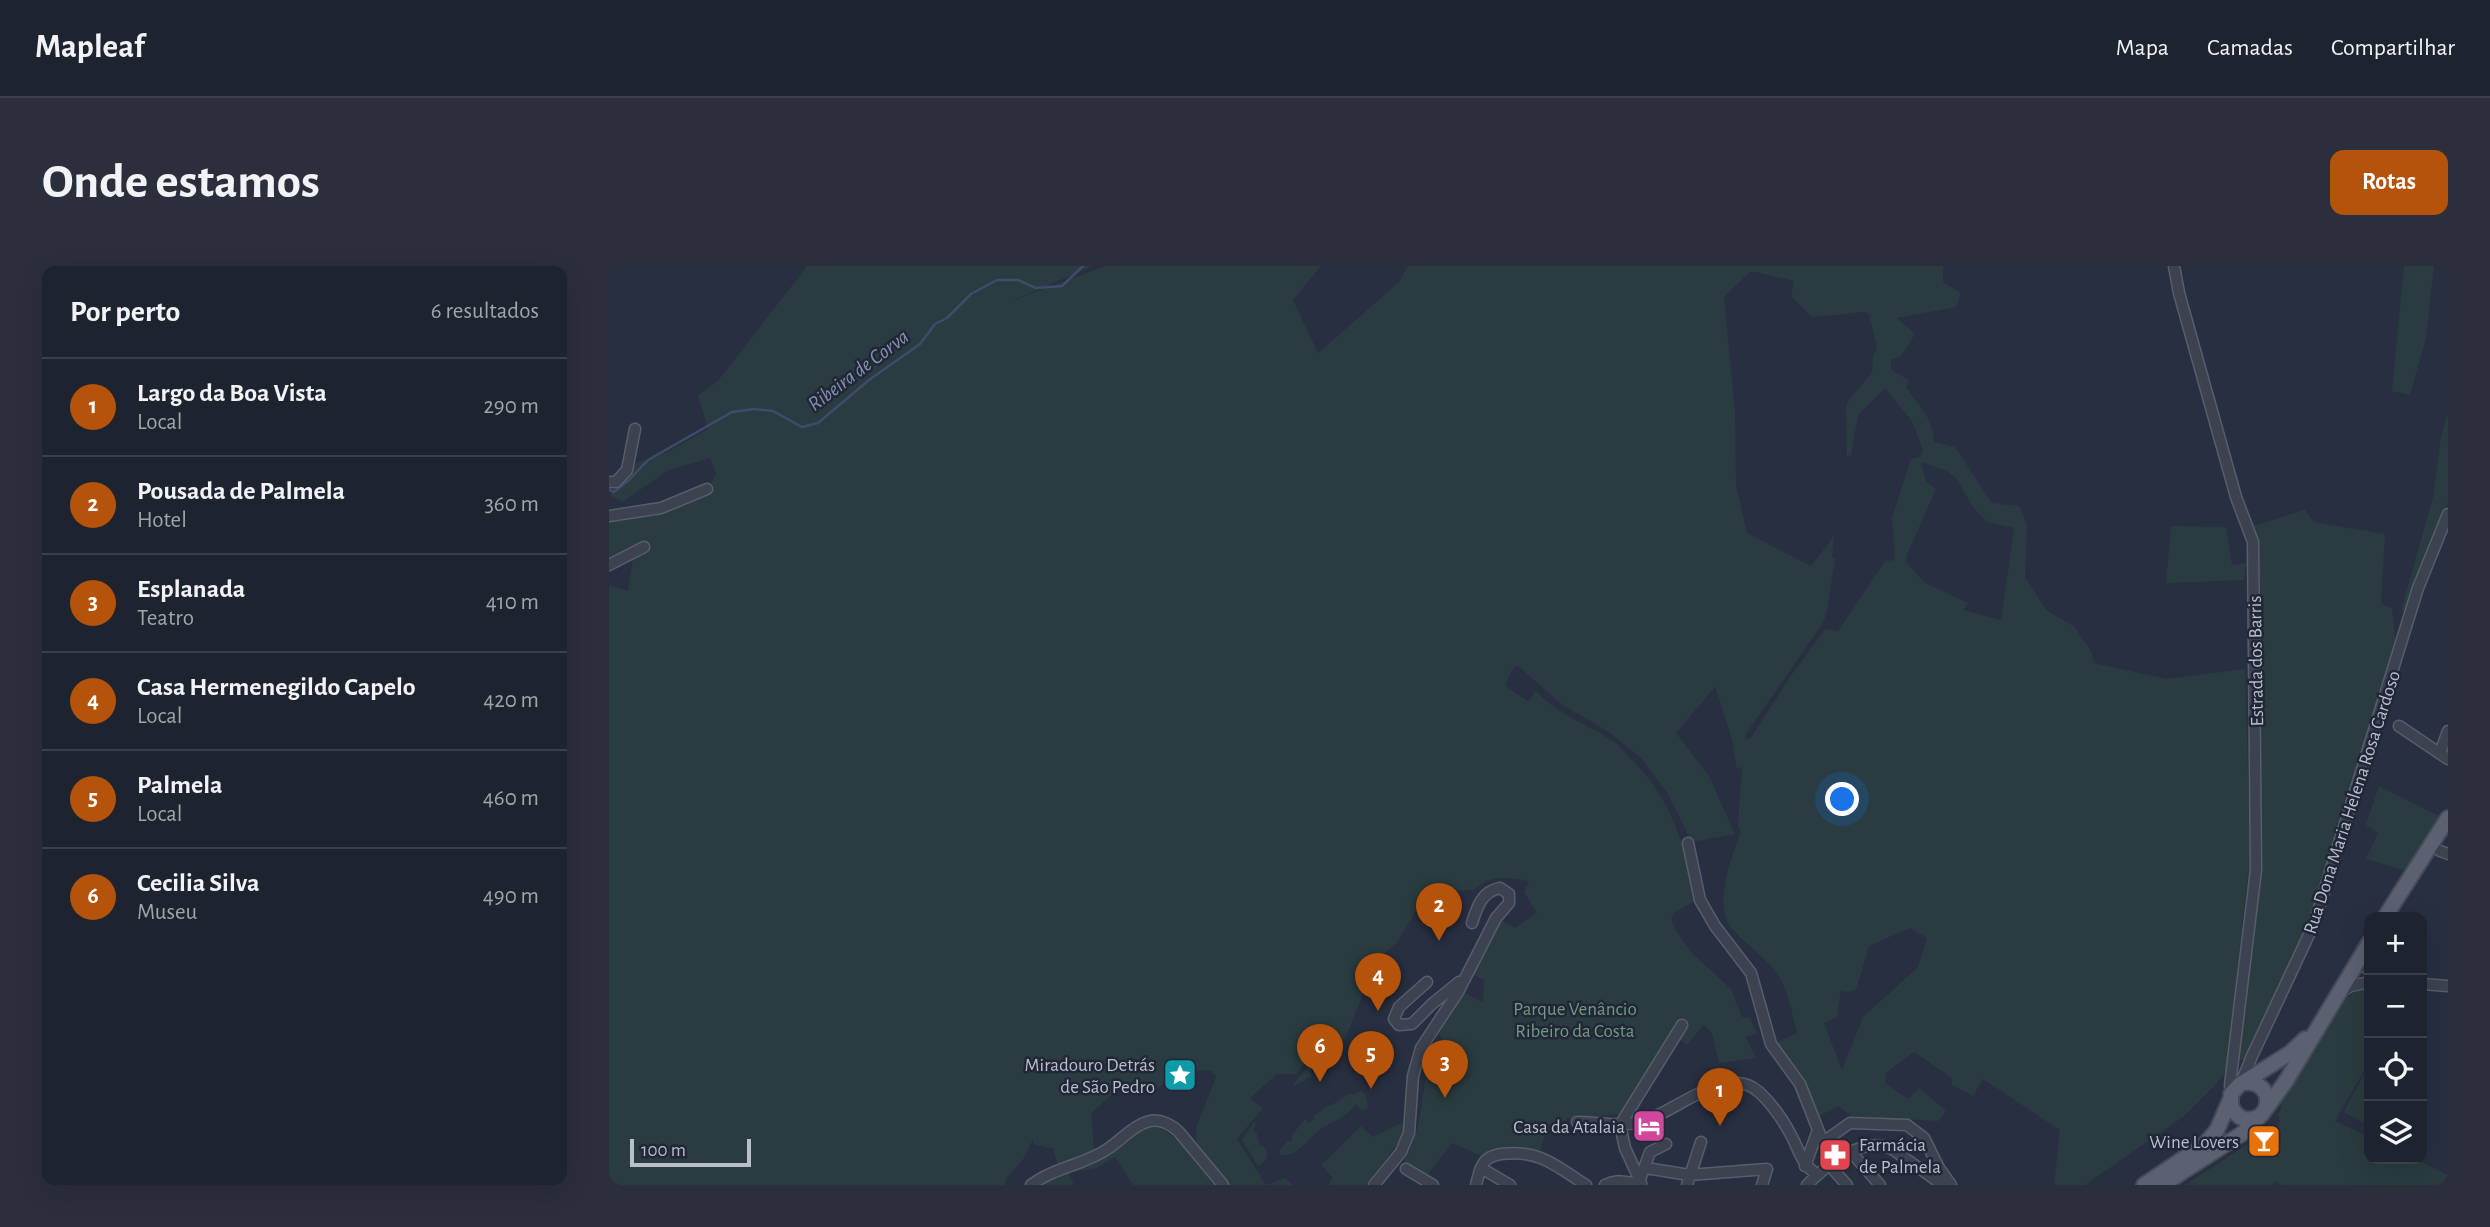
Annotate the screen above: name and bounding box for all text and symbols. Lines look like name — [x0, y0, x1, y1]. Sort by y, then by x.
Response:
text: Mapleaf — [35, 31, 145, 64]
text: Mapa — [2116, 36, 2169, 60]
text: Camadas — [2207, 36, 2293, 60]
text: Compartilhar — [2331, 36, 2455, 60]
button: Rotas — [2330, 150, 2448, 215]
text: Onde estamos — [42, 158, 320, 207]
text: Por perto — [70, 297, 180, 327]
text: 6 resultados — [431, 300, 539, 323]
water label: Ribeira de Corva — [804, 326, 913, 415]
text: Largo da Boa Vista — [137, 380, 327, 406]
text: 1 — [89, 395, 97, 418]
text: 290 m — [483, 395, 539, 418]
text: Local — [137, 411, 182, 434]
text: Pousada de Palmela — [137, 478, 345, 504]
text: 2 — [88, 493, 98, 516]
text: 360 m — [484, 493, 539, 516]
text: Hotel — [137, 509, 187, 532]
text: Esplanada — [137, 576, 245, 602]
text: 3 — [88, 591, 98, 614]
text: 410 m — [486, 591, 539, 614]
street label: Estrada dos Barris — [2246, 595, 2267, 727]
text: Teatro — [137, 607, 194, 630]
street label: Rua Dona Maria Helena Rosa Cardoso — [2301, 668, 2404, 937]
text: Casa Hermenegildo Capelo — [137, 674, 416, 700]
text: 4 — [87, 689, 99, 712]
text: 420 m — [483, 689, 539, 712]
text: Local — [137, 705, 182, 728]
text: Palmela — [137, 772, 223, 798]
your location — [1825, 782, 1859, 816]
text: 5 — [88, 787, 98, 810]
text: 460 m — [483, 787, 539, 810]
text: Local — [137, 803, 182, 826]
text: Cecilia Silva — [137, 870, 259, 896]
pin: 2 — [1416, 883, 1462, 941]
text: 6 — [87, 885, 99, 908]
text: 490 m — [483, 885, 539, 908]
text: Museu — [137, 901, 197, 924]
map controls — [2364, 912, 2427, 1164]
button: + — [2364, 912, 2427, 975]
pin: 4 — [1355, 953, 1401, 1011]
button: − — [2364, 975, 2427, 1038]
park label: Parque Venâncio Ribeiro da Costa — [1513, 1000, 1637, 1041]
pin: 6 — [1297, 1024, 1343, 1082]
pin: 5 — [1348, 1031, 1394, 1089]
button: locate — [2364, 1038, 2427, 1101]
pin: 3 — [1422, 1040, 1468, 1098]
place label: Miradouro Detrás de São Pedro — [1025, 1056, 1155, 1097]
place icon: Miradouro Detrás de São Pedro — [1161, 1056, 1199, 1094]
pin: 1 — [1697, 1068, 1743, 1126]
button: layers — [2364, 1101, 2427, 1164]
hotel icon: Casa da Atalaia — [1630, 1107, 1668, 1145]
place label: Casa da Atalaia — [1513, 1118, 1625, 1137]
bar icon: Wine Lovers — [2245, 1122, 2283, 1160]
place label: Wine Lovers — [2149, 1133, 2239, 1152]
scale bar — [630, 1136, 751, 1168]
pharmacy icon: Farmácia de Palmela — [1816, 1136, 1854, 1174]
place label: Farmácia de Palmela — [1859, 1136, 1941, 1177]
text: 100 m — [641, 1141, 686, 1160]

